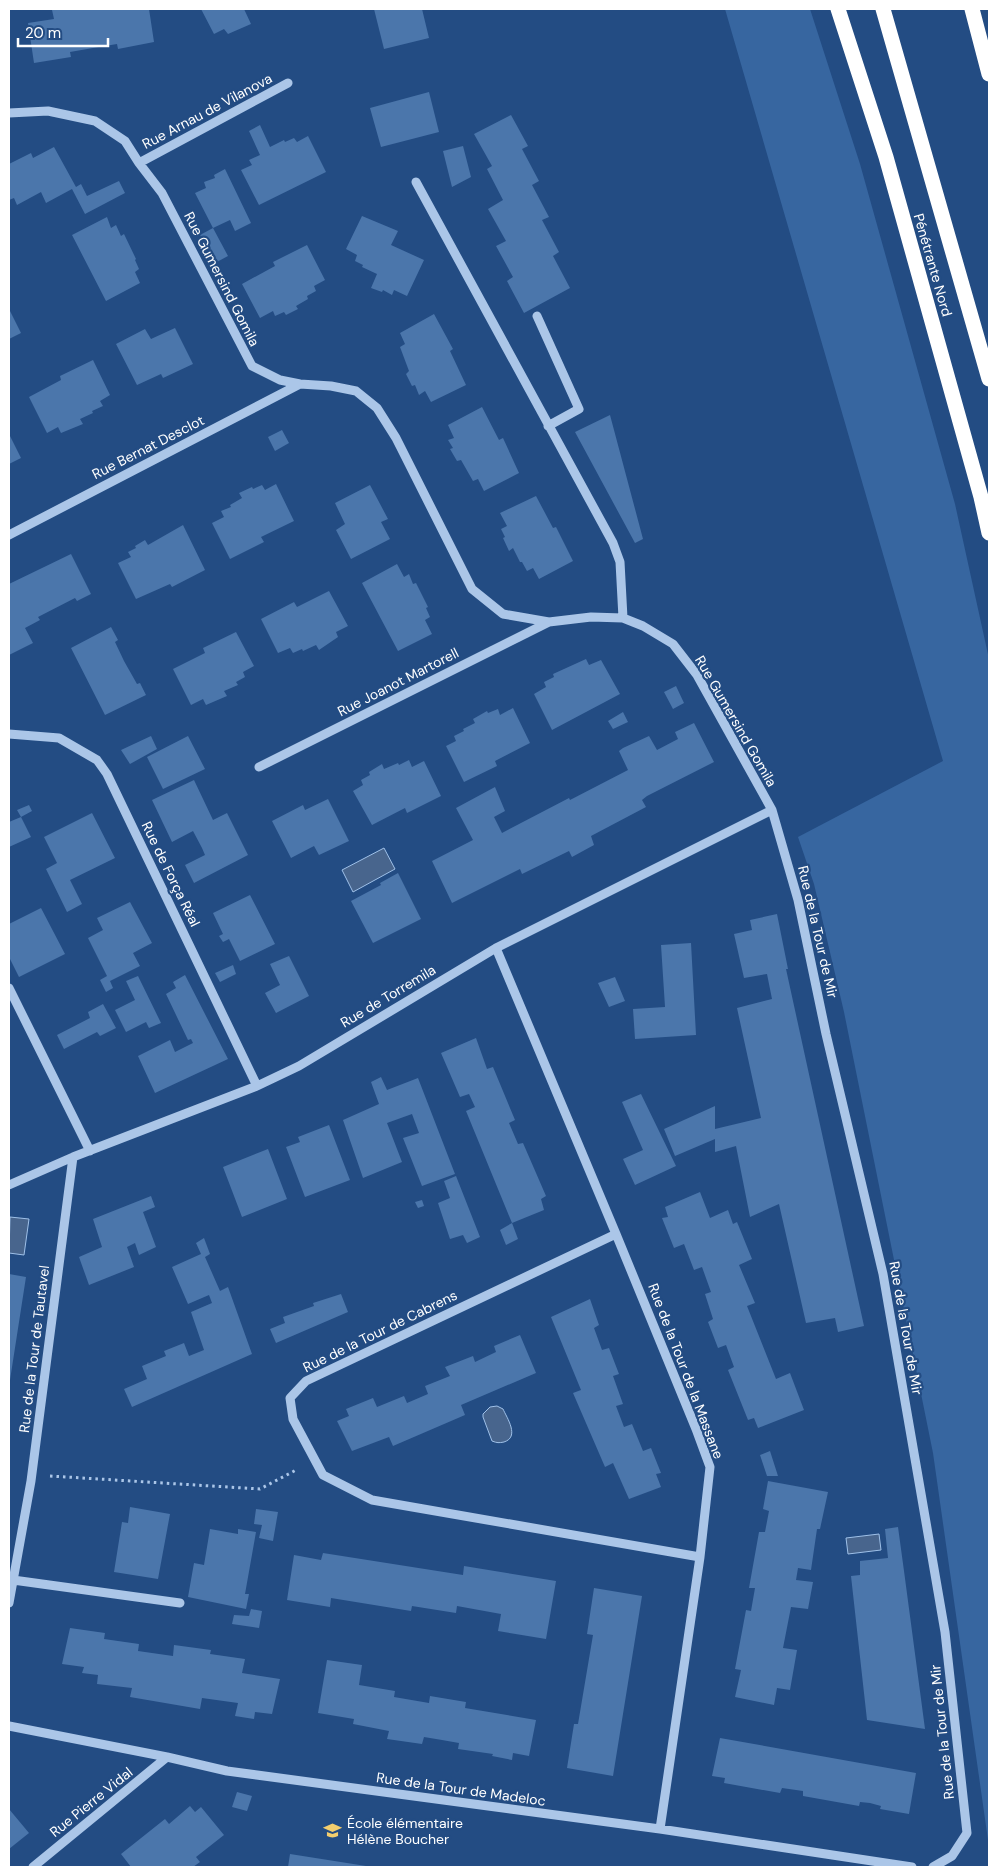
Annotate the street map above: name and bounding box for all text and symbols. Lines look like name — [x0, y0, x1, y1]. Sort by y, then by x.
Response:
scale bar — [18, 15, 108, 47]
text: 20 m — [25, 23, 61, 43]
street label: Rue Arnau de Vilanova — [139, 69, 275, 153]
street label: Rue Gumersind Gomila — [180, 209, 264, 349]
street label: Pénétrante Nord — [910, 211, 956, 319]
street label: Rue Bernat Desclot — [89, 411, 207, 483]
street label: Rue Joanot Martorell — [334, 644, 462, 720]
street label: Rue Gumersind Gomila — [691, 652, 781, 790]
street label: Rue de Força Réal — [138, 818, 204, 930]
street label: Rue de la Tour de Mir — [794, 864, 842, 1000]
street label: Rue de Torremila — [337, 960, 439, 1032]
street label: Rue de la Tour de Mir — [885, 1260, 927, 1396]
street label: Rue de la Tour de Tautavel — [15, 1264, 53, 1434]
street label: Rue de la Tour de la Massane — [644, 1281, 728, 1461]
street label: Rue de la Tour de Cabrens — [300, 1286, 460, 1376]
street label: Rue de la Tour de Mir — [926, 1664, 958, 1800]
street label: Rue Pierre Vidal — [46, 1763, 136, 1841]
street label: Rue de la Tour de Madeloc — [375, 1768, 547, 1810]
place label: École élémentaire Hélène Boucher — [347, 1814, 463, 1848]
school or university icon: École élémentaire Hélène Boucher — [323, 1821, 343, 1841]

